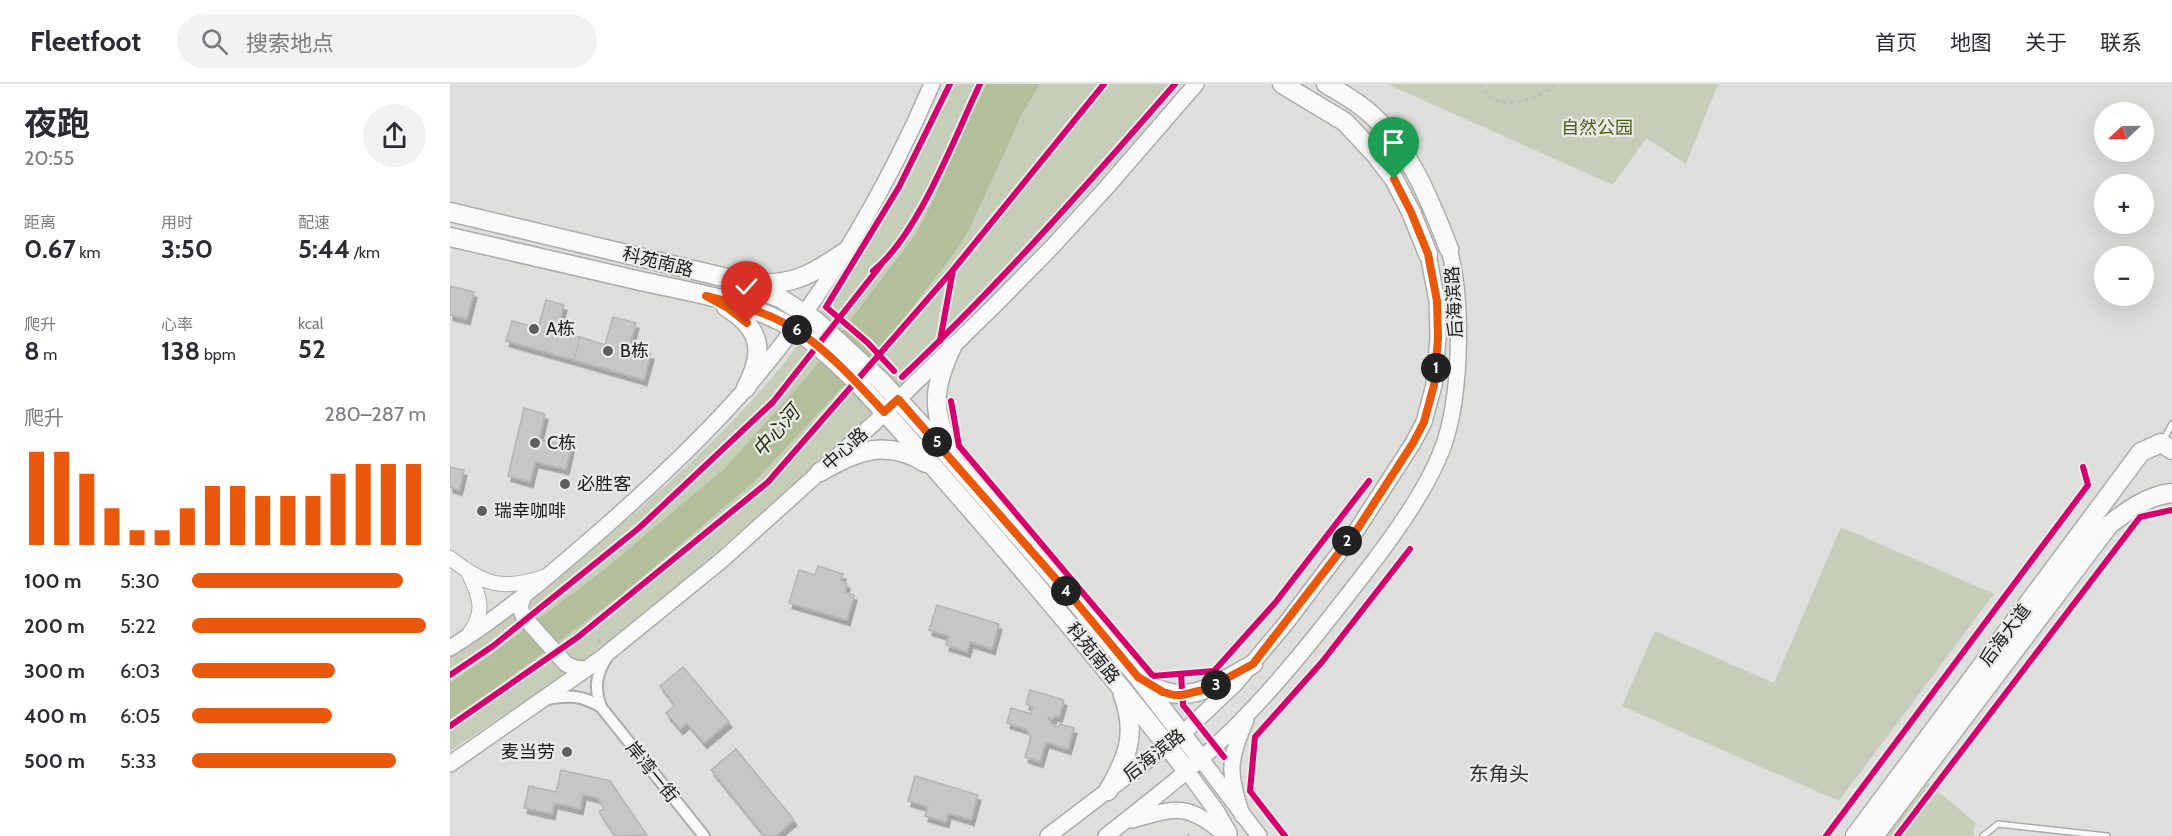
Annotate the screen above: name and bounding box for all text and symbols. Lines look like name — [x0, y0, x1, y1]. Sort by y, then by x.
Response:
search box — [177, 14, 597, 68]
text: Fleetfoot — [30, 24, 141, 58]
icon: search — [198, 25, 231, 58]
text: 搜索地点 — [246, 30, 334, 57]
text: 首页 — [1875, 30, 1917, 55]
text: 地图 — [1950, 30, 1992, 55]
text: 关于 — [2025, 30, 2067, 55]
text: 联系 — [2100, 30, 2142, 55]
north arrow — [2094, 102, 2154, 162]
map controls — [2094, 102, 2154, 306]
text: 夜跑 — [24, 103, 90, 143]
button: share — [363, 104, 426, 167]
pin — [1368, 117, 1419, 179]
park label: 自然公园 — [1561, 117, 1633, 139]
icon: arrive — [1377, 126, 1410, 159]
text: 20:55 — [24, 146, 74, 170]
button: + — [2094, 174, 2154, 234]
text: 距离 — [24, 213, 56, 232]
text: 用时 — [161, 213, 193, 232]
text: 配速 — [298, 213, 330, 232]
text: 0.67 — [24, 233, 76, 265]
text: 3:50 — [161, 233, 213, 265]
text: 5:44 — [298, 233, 350, 265]
text: km — [76, 243, 101, 262]
text: /km — [350, 243, 380, 262]
street label: 科苑南路 — [620, 243, 696, 281]
button: − — [2094, 246, 2154, 306]
pin — [721, 261, 772, 323]
street label: 后海滨路 — [1441, 265, 1467, 339]
icon: check — [730, 270, 763, 303]
text: kcal — [298, 314, 324, 333]
text: 爬升 — [24, 315, 56, 334]
text: 心率 — [161, 315, 193, 334]
pin: 6 — [782, 315, 812, 345]
place label: A栋 — [546, 318, 575, 340]
text: 6 — [793, 320, 802, 339]
marker: A栋 — [527, 322, 541, 336]
text: 52 — [298, 333, 326, 365]
text: 8 — [24, 335, 40, 367]
text: 138 — [161, 335, 200, 367]
place label: B栋 — [620, 340, 649, 362]
marker: B栋 — [601, 344, 615, 358]
text: m — [40, 345, 57, 364]
text: bpm — [200, 345, 236, 364]
pin: 1 — [1421, 353, 1451, 383]
text: 1 — [1433, 358, 1439, 377]
water label: 中心河 — [747, 397, 807, 462]
text: 280–287 m — [324, 402, 426, 426]
text: 爬升 — [24, 406, 64, 430]
street label: 中心路 — [818, 423, 872, 475]
pin: 5 — [922, 427, 952, 457]
place label: C栋 — [547, 432, 576, 454]
text: 5 — [933, 432, 941, 451]
marker: C栋 — [528, 436, 542, 450]
place label: 必胜客 — [577, 473, 631, 495]
marker: 必胜客 — [558, 477, 572, 491]
place label: 瑞幸咖啡 — [494, 500, 566, 522]
marker: 瑞幸咖啡 — [475, 504, 489, 518]
pin: 2 — [1332, 526, 1362, 556]
text: 2 — [1343, 531, 1351, 550]
text: 100 m — [24, 569, 82, 593]
text: 5:30 — [120, 569, 160, 593]
pin: 4 — [1051, 576, 1081, 606]
text: 4 — [1061, 581, 1071, 600]
street label: 后海大道 — [1975, 600, 2035, 670]
text: 200 m — [24, 614, 85, 638]
text: 5:22 — [120, 614, 156, 638]
street label: 科苑南路 — [1062, 618, 1124, 688]
text: 300 m — [24, 659, 85, 683]
text: 6:03 — [120, 659, 160, 683]
pin: 3 — [1201, 670, 1231, 700]
text: 3 — [1212, 675, 1220, 694]
text: 400 m — [24, 704, 87, 728]
text: 6:05 — [120, 704, 160, 728]
street label: 后海滨路 — [1119, 724, 1189, 786]
street label: 岸湾一街 — [621, 737, 683, 807]
place label: 麦当劳 — [501, 741, 555, 763]
marker: 麦当劳 — [560, 745, 574, 759]
text: 500 m — [24, 749, 85, 773]
text: 5:33 — [120, 749, 157, 773]
district label: 东角头 — [1469, 762, 1529, 786]

